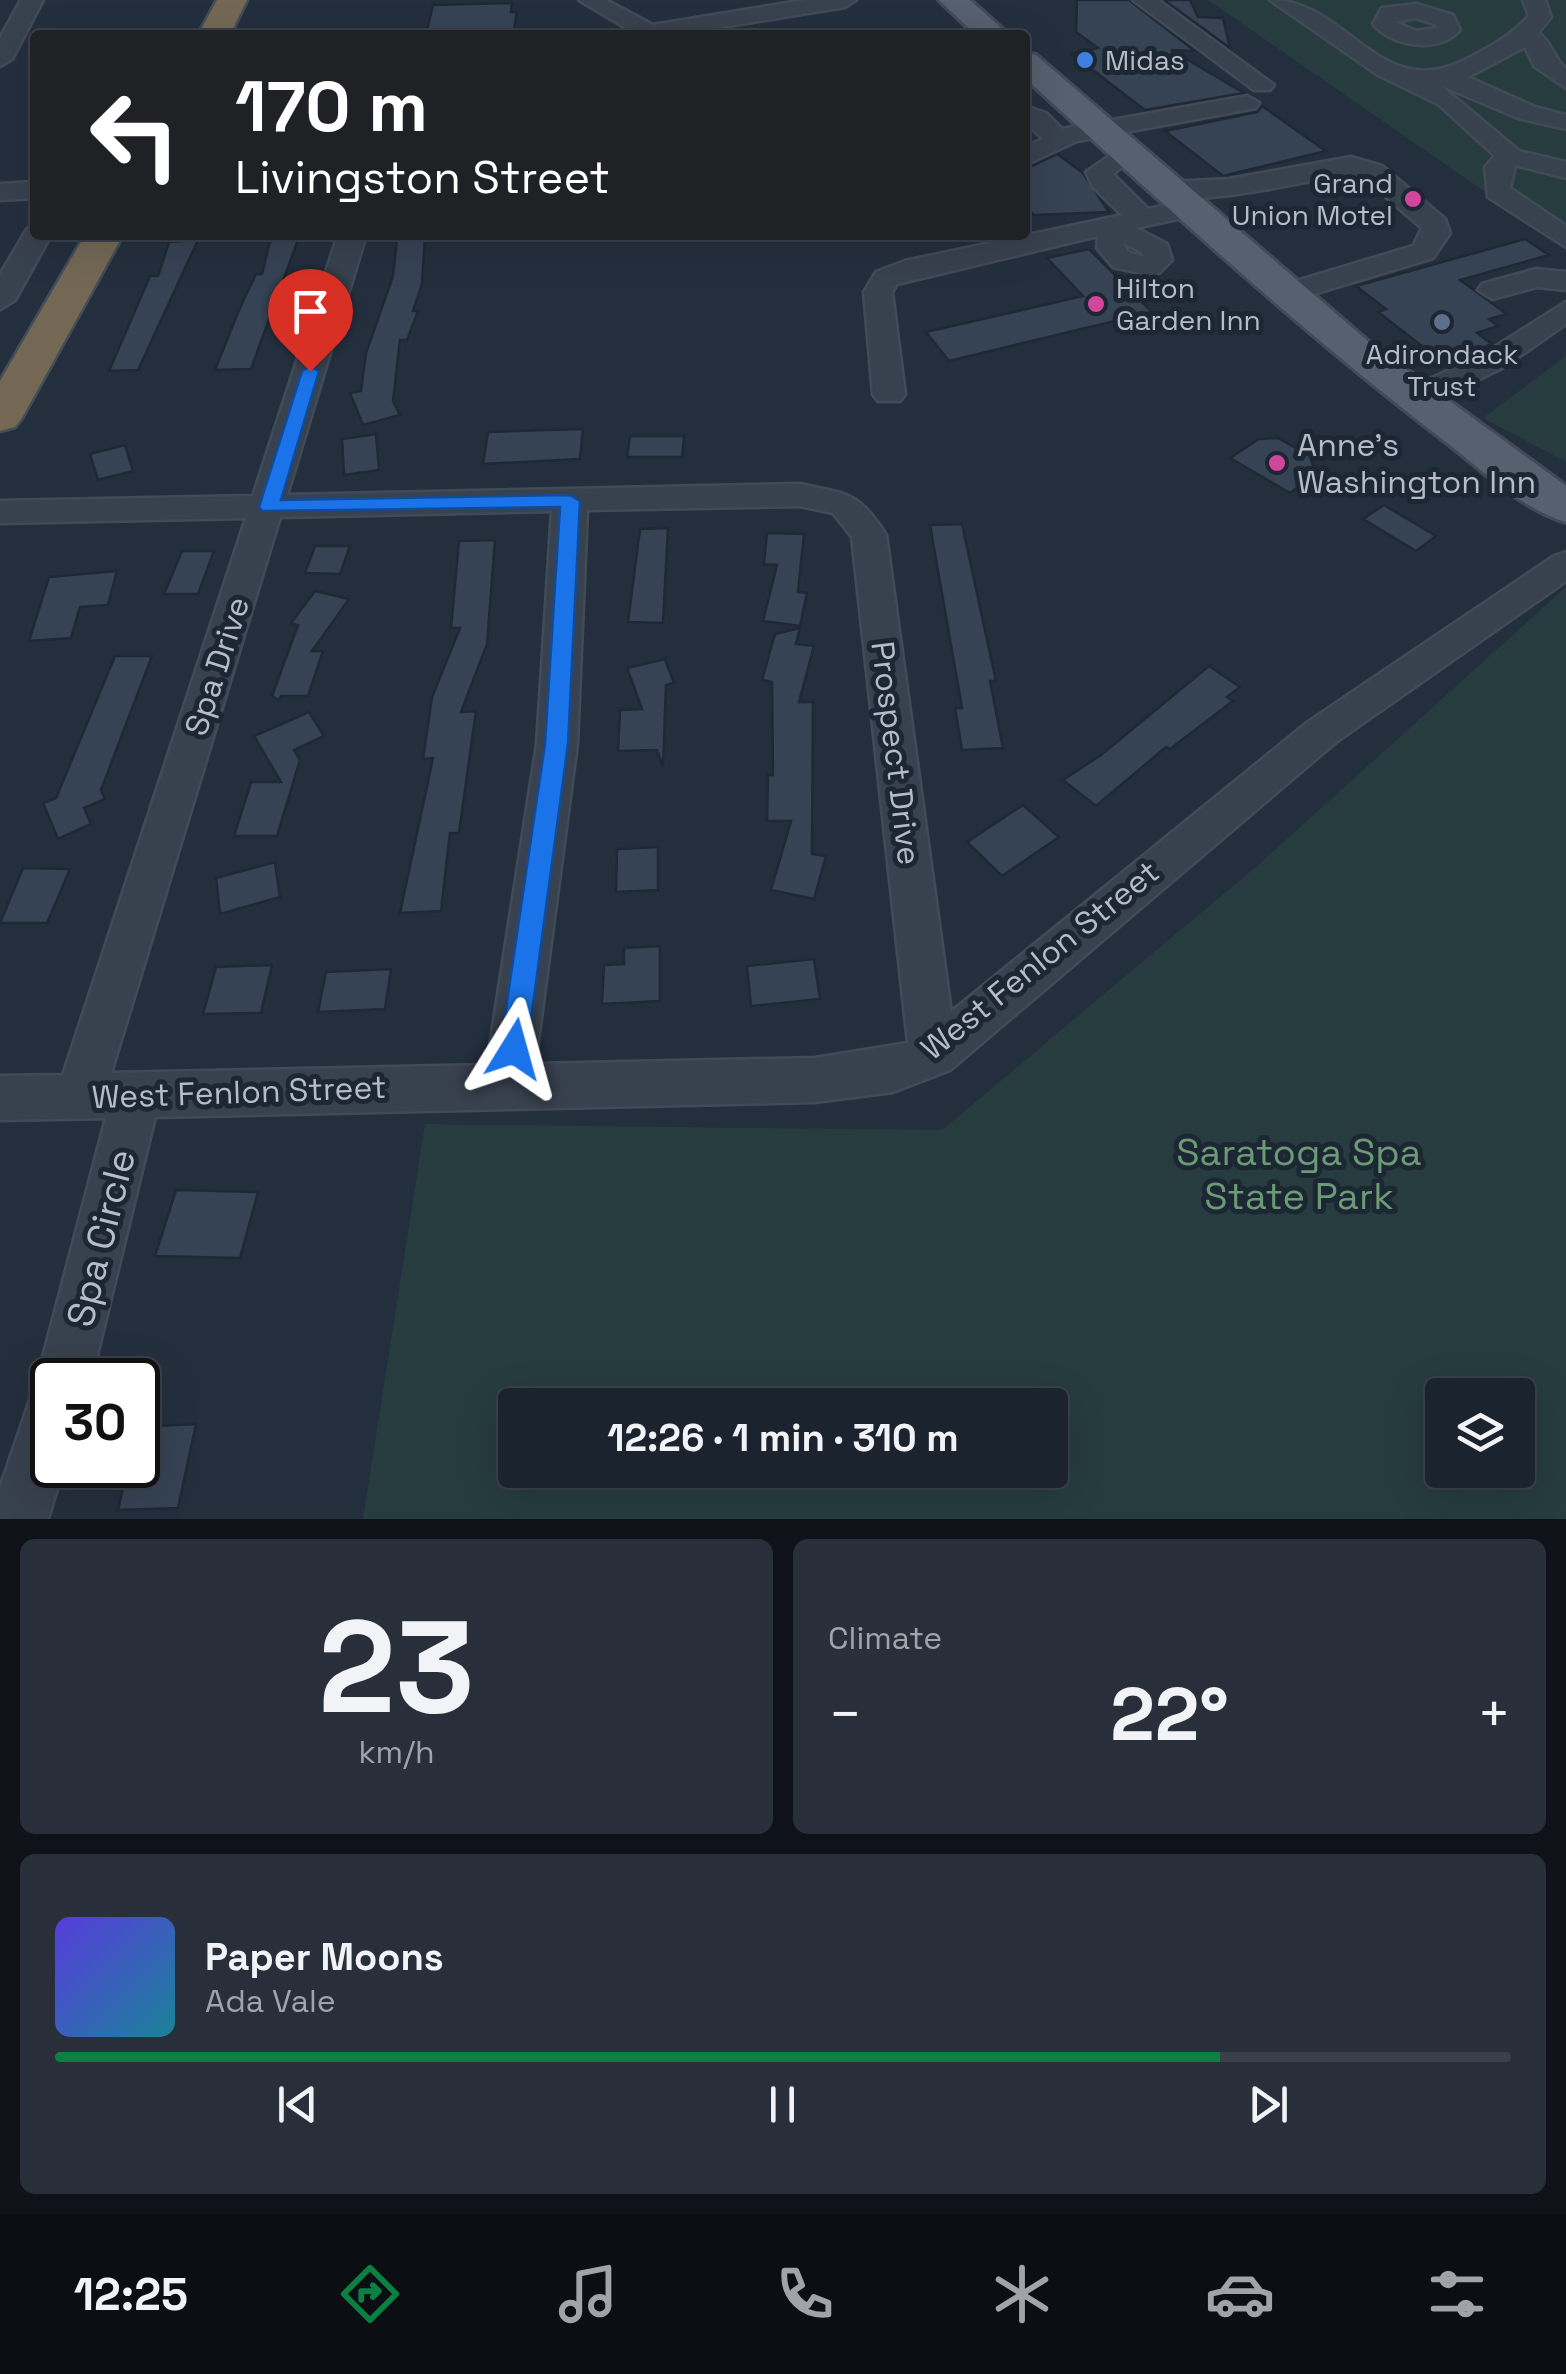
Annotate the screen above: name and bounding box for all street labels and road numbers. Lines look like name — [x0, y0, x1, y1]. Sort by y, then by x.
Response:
street label: Spa Drive — [176, 592, 258, 740]
street label: Prospect Drive — [862, 639, 930, 867]
street label: West Fenlon Street — [913, 852, 1167, 1068]
street label: West Fenlon Street — [91, 1067, 387, 1117]
street label: Spa Circle — [56, 1144, 146, 1332]

